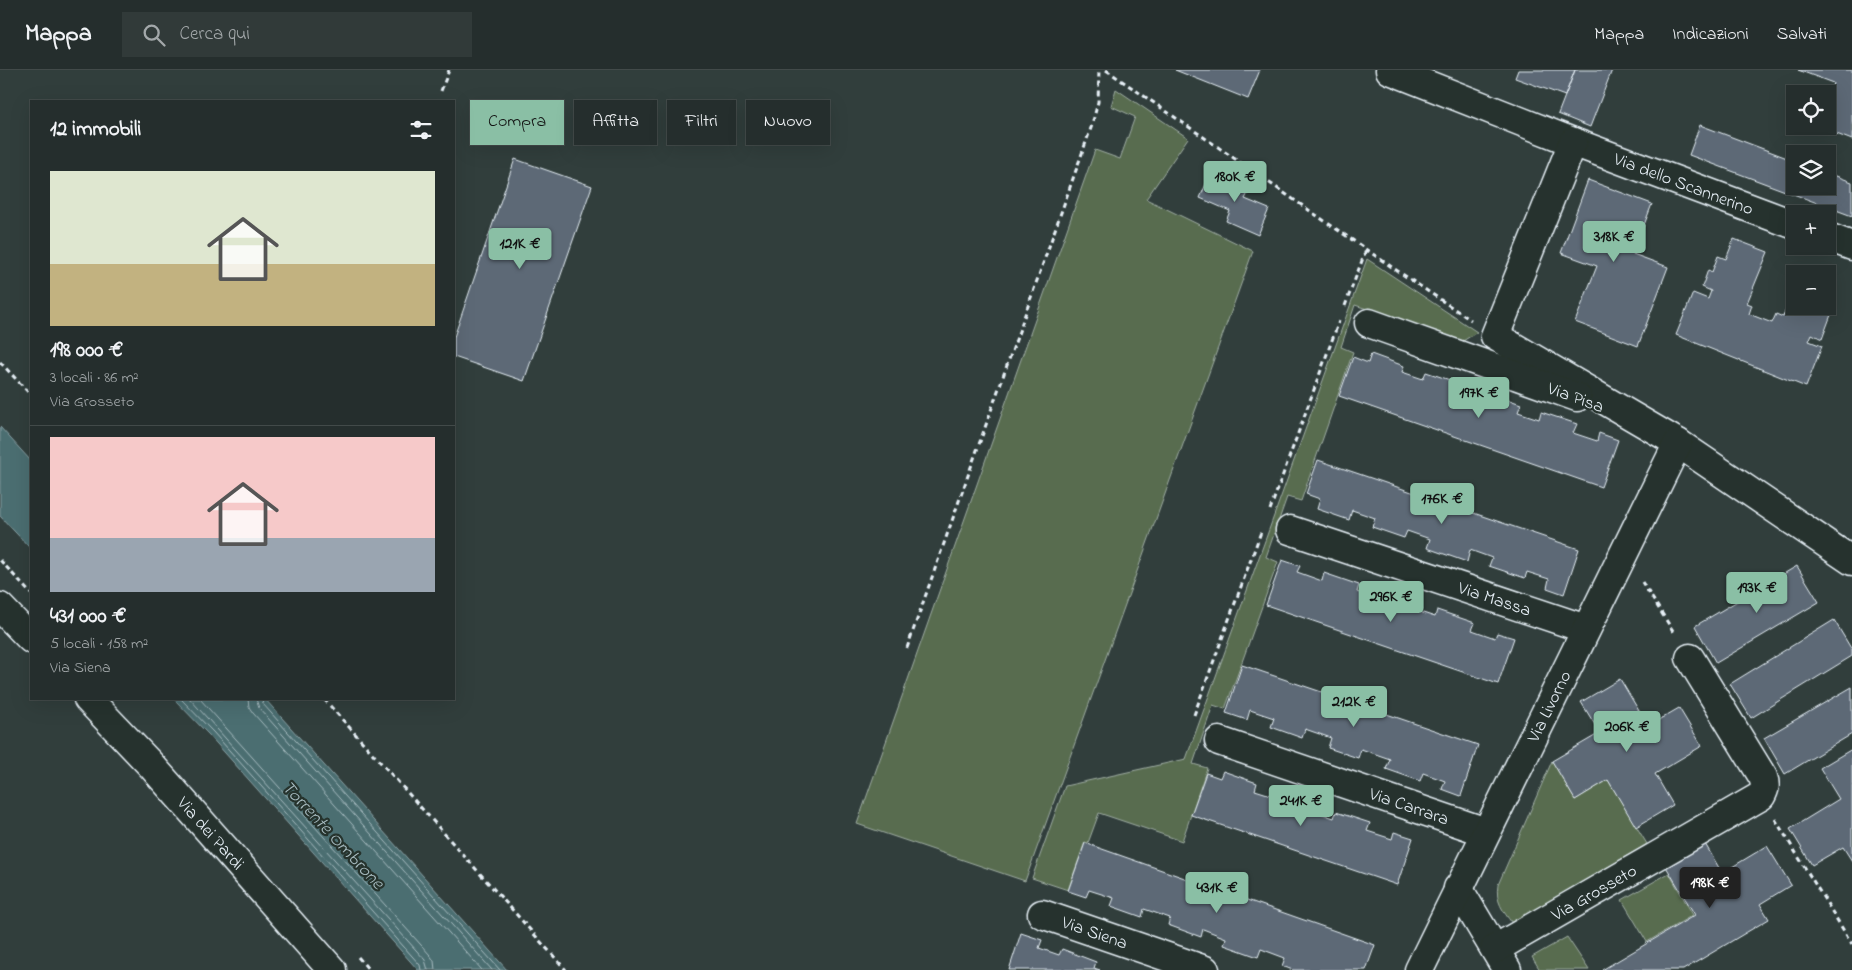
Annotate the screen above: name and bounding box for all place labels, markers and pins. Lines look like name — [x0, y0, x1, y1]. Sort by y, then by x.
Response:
pin: 180K € — [1194, 160, 1276, 203]
pin: 318K € — [1573, 220, 1655, 263]
pin: 121K € — [479, 228, 561, 270]
pin: 197K € — [1438, 376, 1520, 419]
pin: 176K € — [1401, 482, 1483, 525]
pin: 193K € — [1716, 572, 1798, 614]
pin: 296K € — [1350, 580, 1432, 623]
pin: 212K € — [1313, 686, 1395, 728]
pin: 206K € — [1586, 710, 1668, 753]
pin: 241K € — [1260, 784, 1342, 827]
pin: 198K € — [1669, 866, 1751, 909]
pin: 431K € — [1176, 872, 1258, 914]

